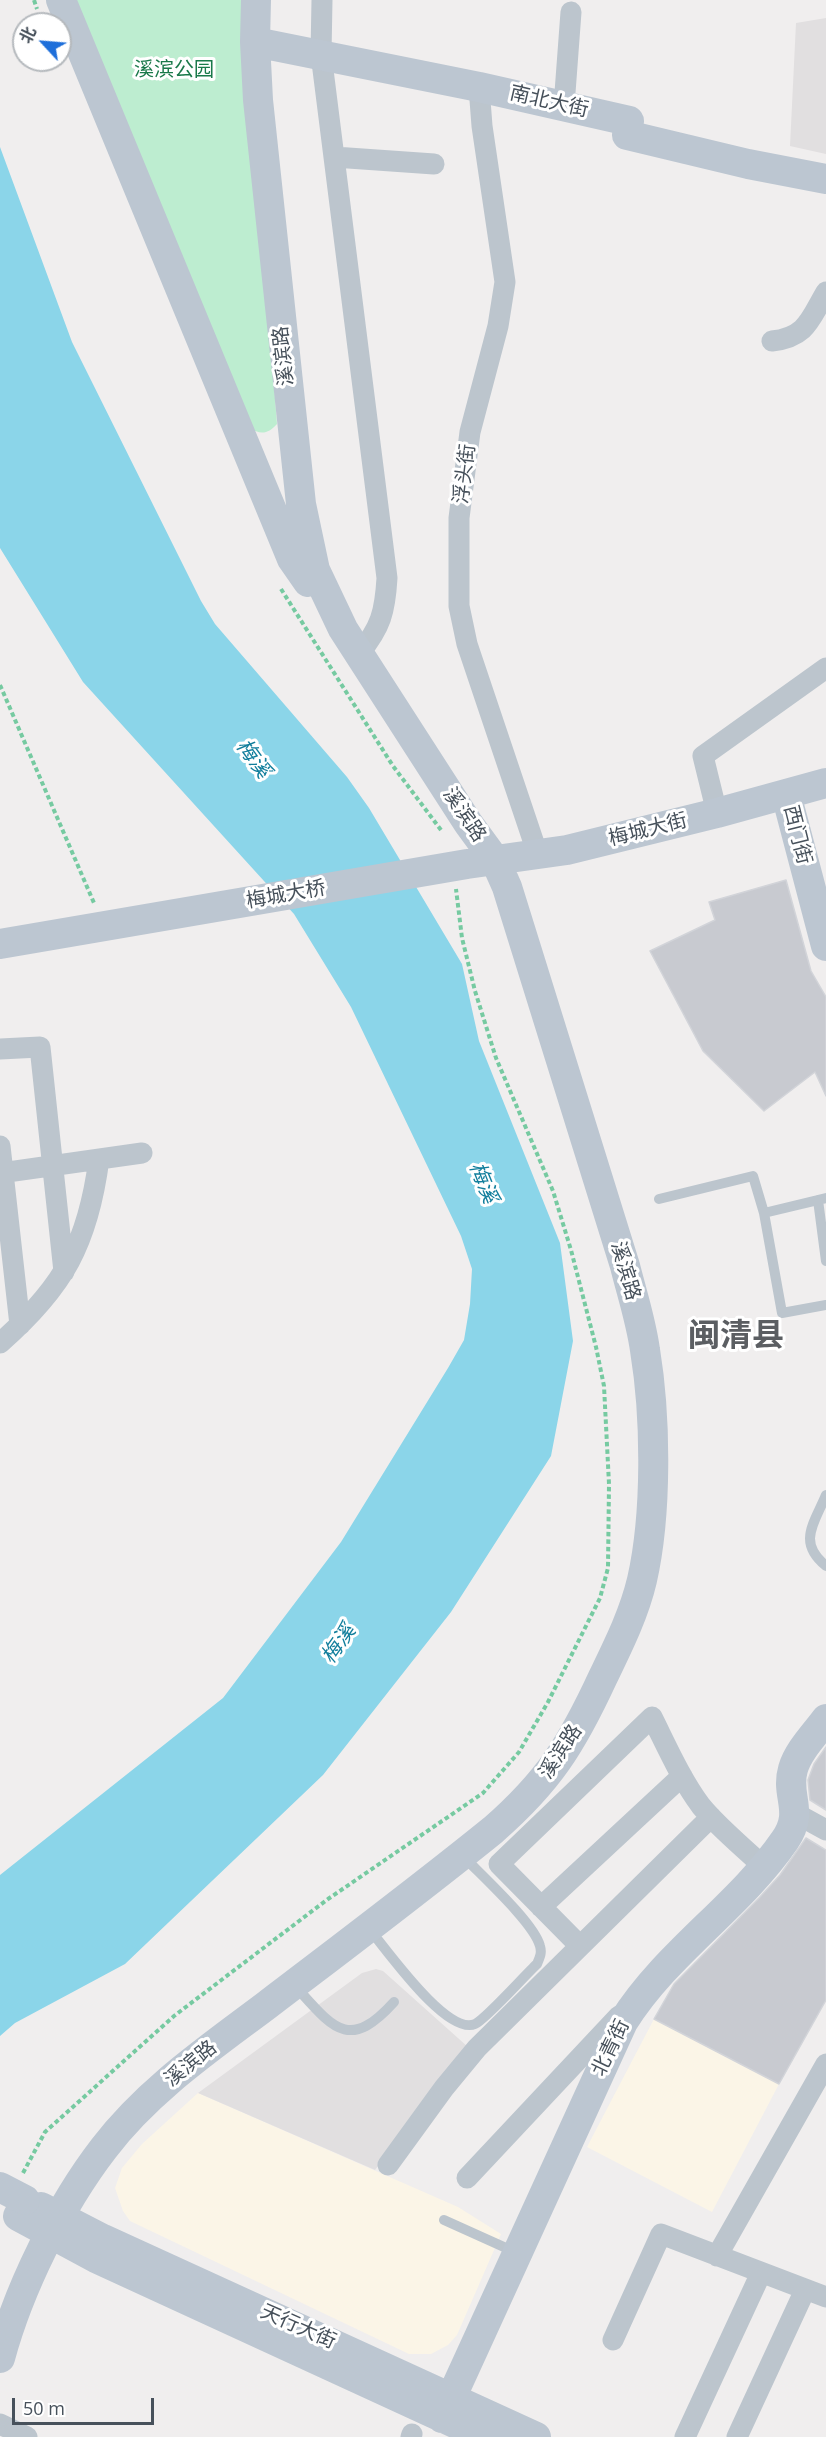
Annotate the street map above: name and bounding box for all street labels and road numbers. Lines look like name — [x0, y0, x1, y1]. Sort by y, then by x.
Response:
street label: 南北大街 — [507, 81, 591, 123]
street label: 溪滨路 — [269, 325, 299, 387]
street label: 浮头街 — [449, 443, 481, 505]
street label: 溪滨路 — [437, 783, 491, 847]
street label: 西门街 — [778, 803, 816, 867]
street label: 梅城大街 — [606, 809, 690, 851]
street label: 梅城大桥 — [245, 876, 327, 914]
street label: 溪滨路 — [605, 1239, 645, 1303]
street label: 溪滨路 — [535, 1720, 587, 1784]
street label: 北青街 — [587, 2016, 635, 2080]
street label: 溪滨路 — [160, 2036, 222, 2092]
street label: 天行大街 — [257, 2300, 339, 2354]

